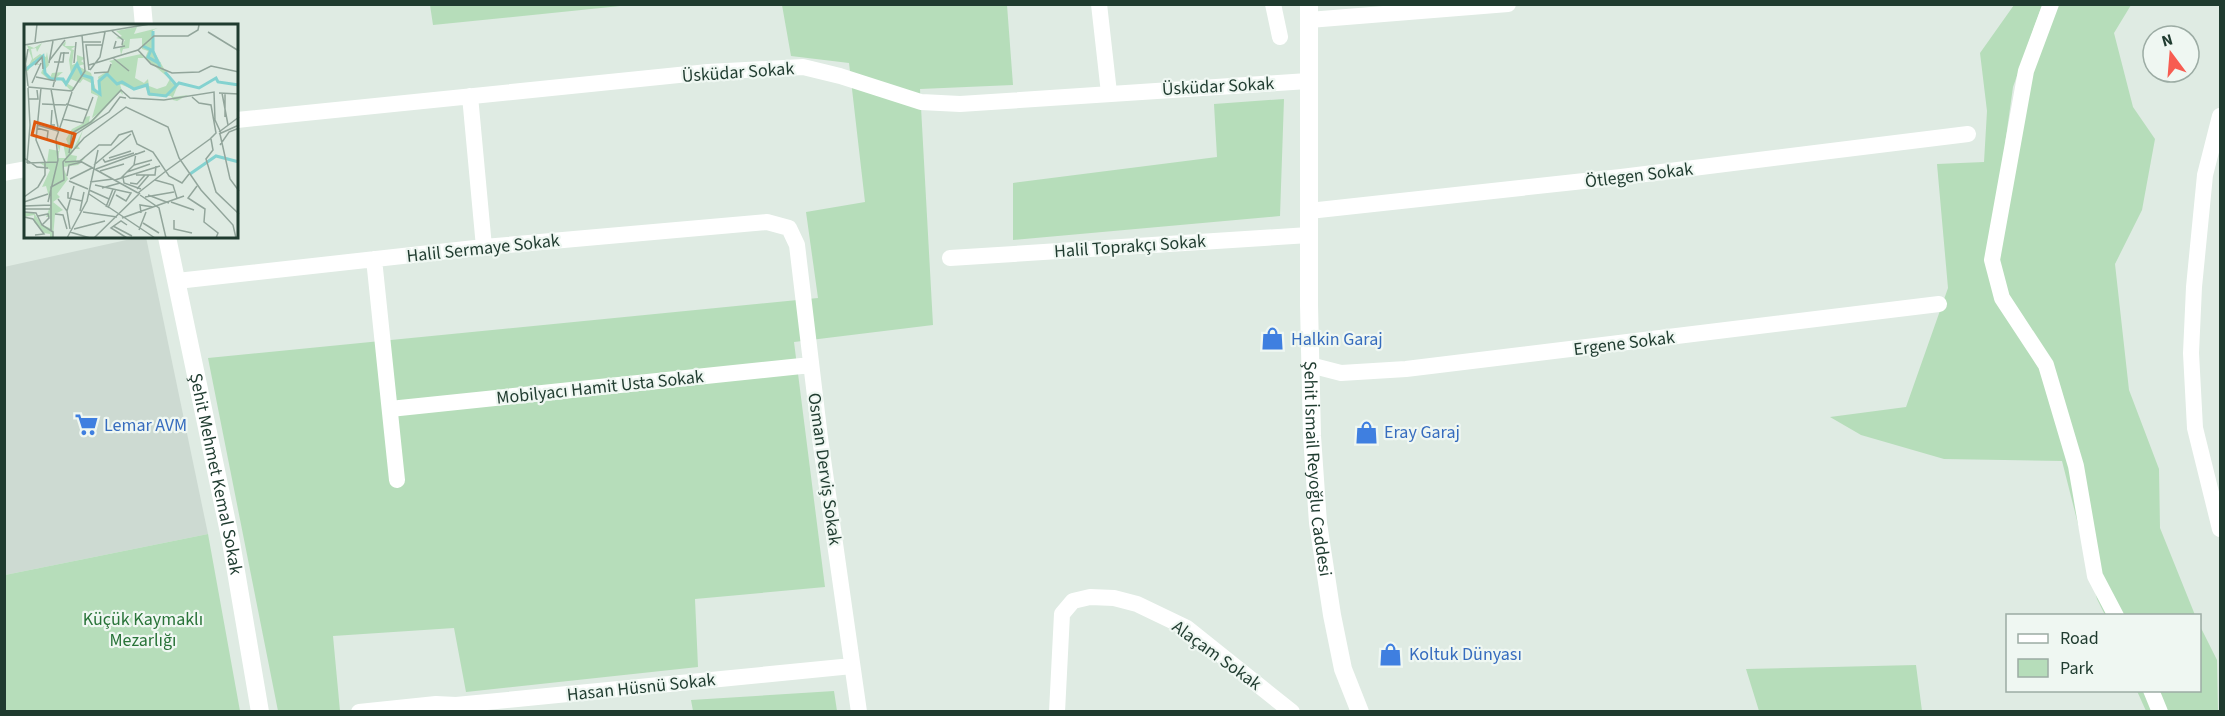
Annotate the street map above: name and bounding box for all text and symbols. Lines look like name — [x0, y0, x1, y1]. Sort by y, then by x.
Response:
inset map — [24, 24, 238, 238]
north arrow — [2141, 24, 2201, 84]
text: N — [2159, 29, 2175, 53]
street label: Üsküdar Sokak — [681, 56, 795, 89]
street label: Üsküdar Sokak — [1161, 71, 1275, 102]
street label: Ötlegen Sokak — [1584, 156, 1695, 195]
street label: Halil Sermaye Sokak — [405, 228, 561, 269]
street label: Halil Toprakçı Sokak — [1053, 229, 1207, 264]
street label: Ergene Sokak — [1572, 325, 1676, 362]
shop icon: Halkin Garaj — [1260, 326, 1286, 352]
place label: Halkin Garaj — [1291, 327, 1383, 352]
street label: Şehit İsmail Reyoğlu Caddesi — [1297, 361, 1338, 578]
street label: Mobilyacı Hamit Usta Sokak — [495, 364, 705, 411]
street label: Şehit Mehmet Kemal Sokak — [183, 371, 248, 577]
street label: Osman Derviş Sokak — [801, 391, 848, 547]
supermarket icon: Lemar AVM — [73, 412, 99, 438]
place label: Lemar AVM — [104, 413, 187, 438]
shop icon: Eray Garaj — [1353, 419, 1379, 445]
place label: Eray Garaj — [1384, 420, 1460, 445]
park label: Küçük Kaymaklı Mezarlığı — [83, 607, 203, 653]
street label: Alaçam Sokak — [1167, 614, 1267, 696]
legend — [2006, 614, 2201, 692]
text: Road — [2060, 626, 2099, 651]
shop icon: Koltuk Dünyası — [1378, 641, 1404, 667]
place label: Koltuk Dünyası — [1409, 642, 1522, 667]
text: Park — [2060, 656, 2094, 681]
street label: Hasan Hüsnü Sokak — [566, 667, 717, 708]

